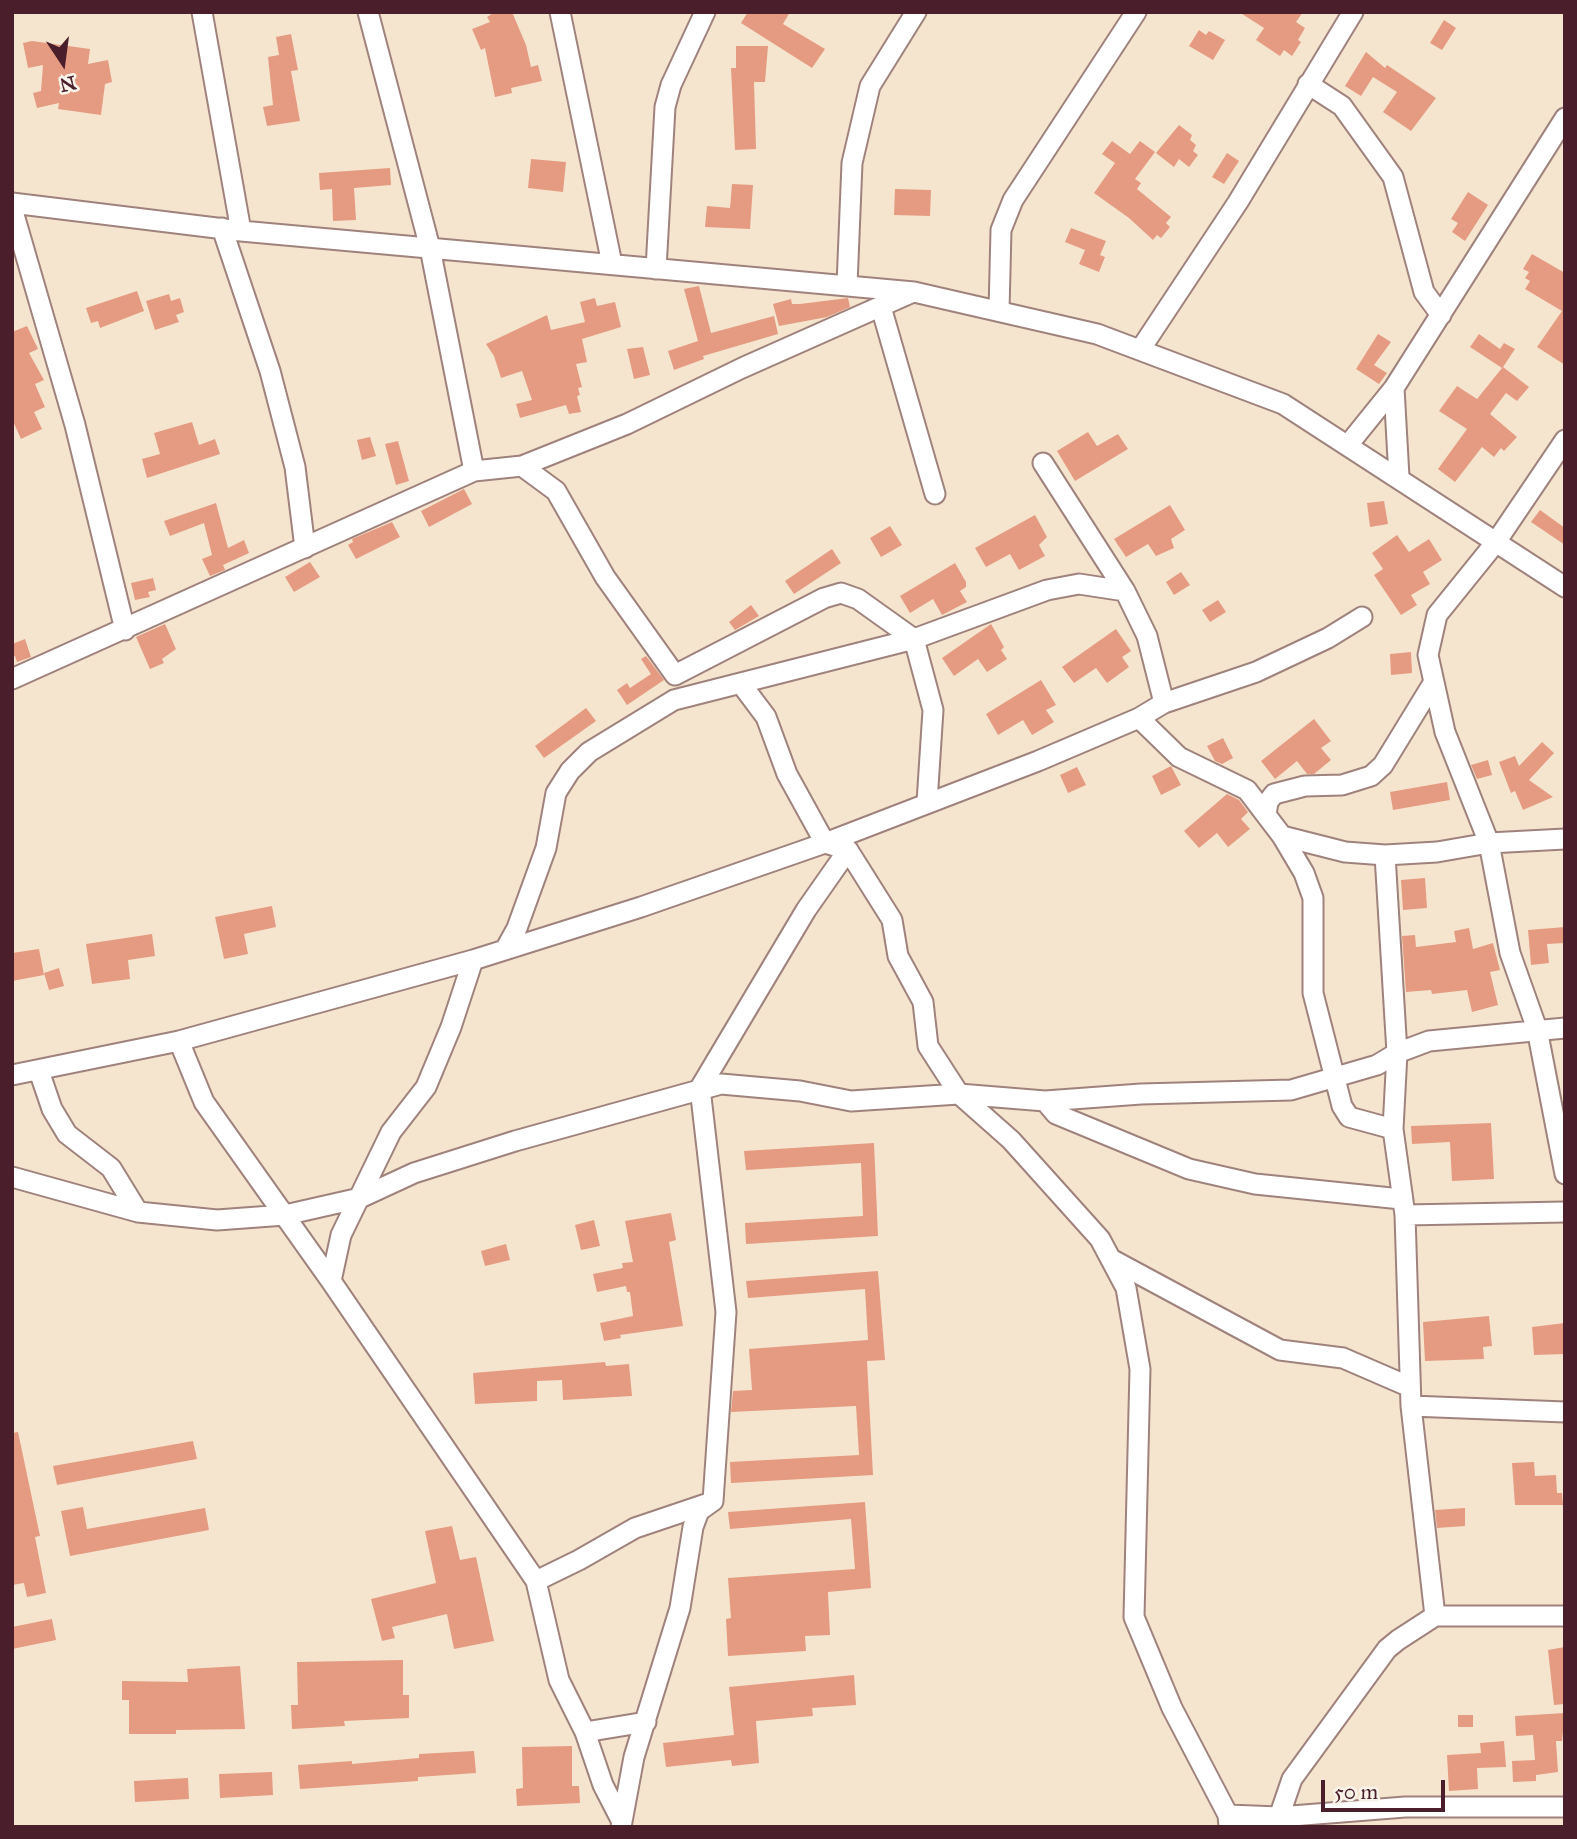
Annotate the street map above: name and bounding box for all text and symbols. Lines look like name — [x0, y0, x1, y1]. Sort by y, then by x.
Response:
north arrow — [28, 28, 98, 98]
text: N — [57, 71, 78, 97]
scale bar — [1325, 1766, 1449, 1810]
text: 50 m — [1334, 1779, 1378, 1805]

